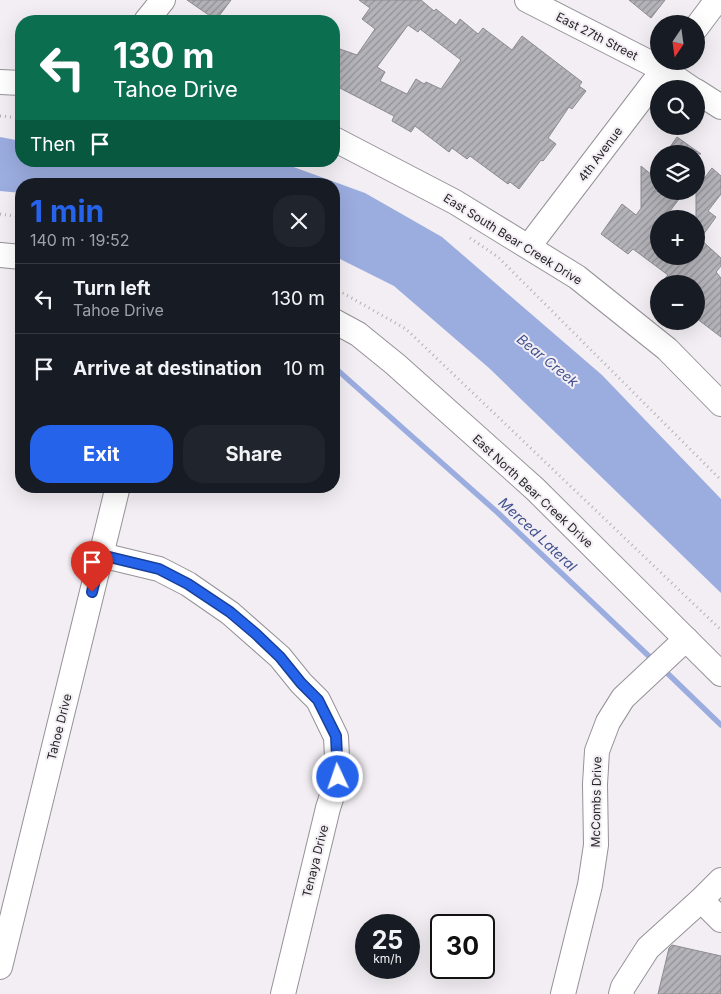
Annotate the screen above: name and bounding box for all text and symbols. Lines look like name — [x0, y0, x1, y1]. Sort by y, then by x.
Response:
street label: East 27th Street — [554, 9, 641, 63]
north arrow — [650, 15, 705, 70]
map controls — [650, 15, 705, 330]
text: 130 m — [113, 34, 215, 76]
icon: left — [30, 35, 95, 100]
text: Tahoe Drive — [113, 76, 238, 102]
button: search — [650, 80, 705, 135]
street label: 4th Avenue — [575, 124, 625, 184]
icon: arrive — [86, 130, 114, 158]
text: Then — [30, 133, 76, 156]
button: layers — [650, 145, 705, 200]
street label: East South Bear Creek Drive — [441, 190, 585, 288]
text: 1 min — [30, 193, 104, 229]
button: close — [273, 195, 325, 247]
button: + — [650, 210, 705, 265]
text: 140 m · 19:52 — [30, 230, 130, 250]
button: − — [650, 275, 705, 330]
text: Turn left — [73, 277, 151, 300]
icon: left — [30, 285, 58, 313]
text: 130 m — [272, 287, 325, 310]
text: Tahoe Drive — [73, 300, 164, 320]
water label: Bear Creek — [514, 330, 582, 390]
icon: arrive — [30, 355, 58, 383]
text: Arrive at destination — [73, 357, 262, 380]
text: 10 m — [283, 357, 325, 380]
button: Exit — [30, 425, 173, 483]
button: Share — [183, 425, 325, 483]
street label: East North Bear Creek Drive — [470, 431, 596, 551]
water label: Merced Lateral — [495, 494, 581, 575]
pin — [71, 541, 113, 592]
icon: arrive — [78, 548, 106, 576]
street label: Tahoe Drive — [43, 692, 75, 762]
position arrow — [311, 750, 363, 802]
street label: McCombs Drive — [588, 756, 604, 848]
street label: Tenaya Drive — [299, 823, 331, 899]
speed limit sign: 30 — [430, 914, 495, 979]
text: 25 — [372, 925, 403, 955]
text: km/h — [373, 951, 402, 966]

